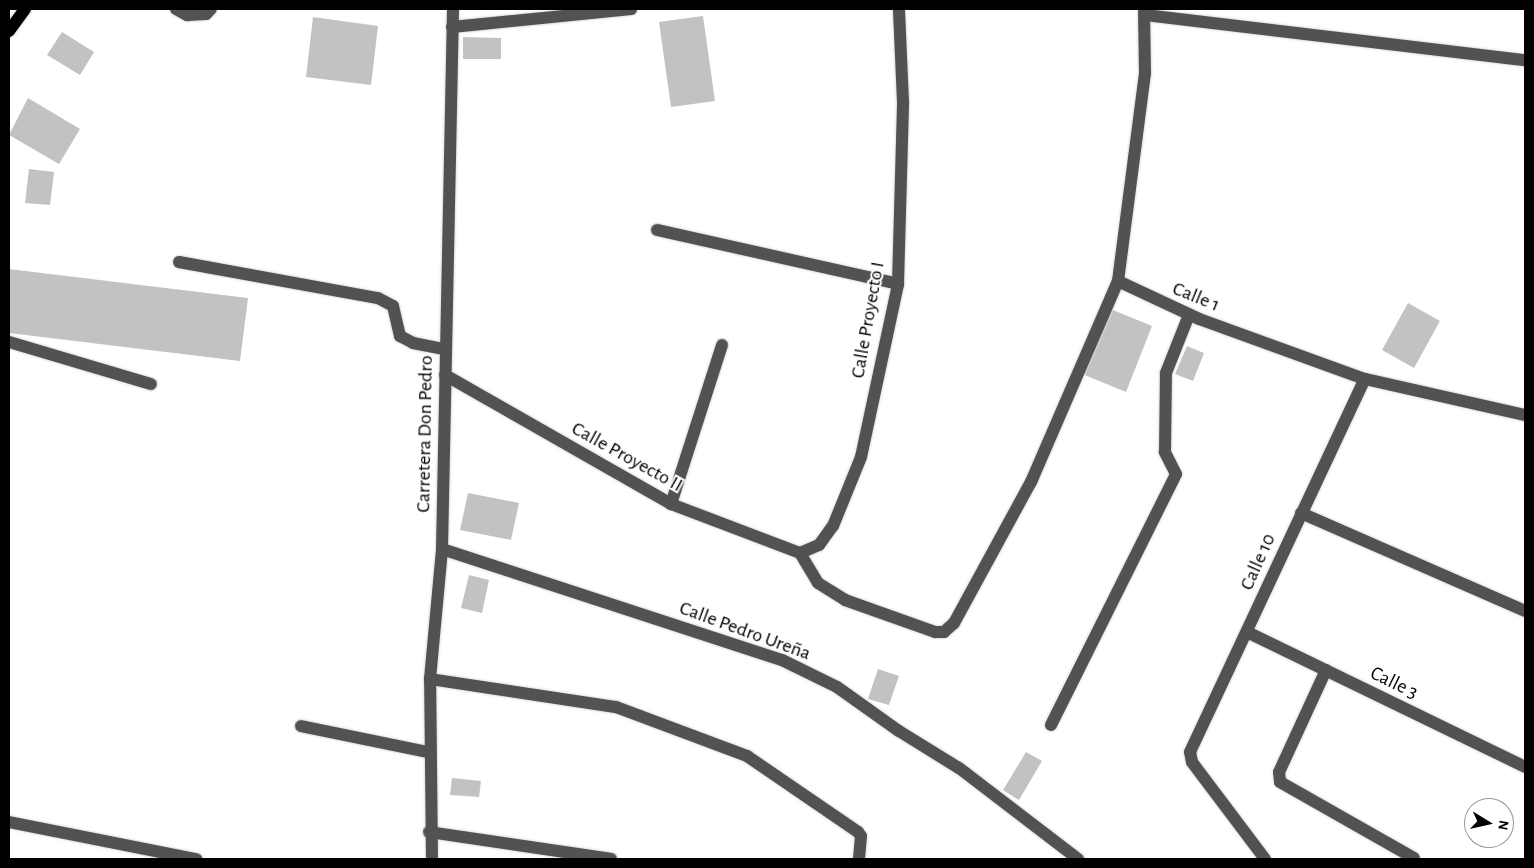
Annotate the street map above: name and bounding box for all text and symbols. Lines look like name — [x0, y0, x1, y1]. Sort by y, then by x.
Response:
street label: Calle Proyecto I — [846, 260, 890, 380]
street label: Calle 1 — [1169, 277, 1223, 317]
street label: Carretera Don Pedro — [412, 355, 438, 513]
street label: Calle Proyecto II — [567, 417, 687, 497]
street label: Calle 10 — [1235, 530, 1281, 594]
street label: Calle Pedro Ureña — [676, 596, 814, 666]
street label: Calle 3 — [1366, 661, 1422, 705]
north arrow — [1464, 798, 1514, 848]
text: N — [1495, 819, 1511, 831]

